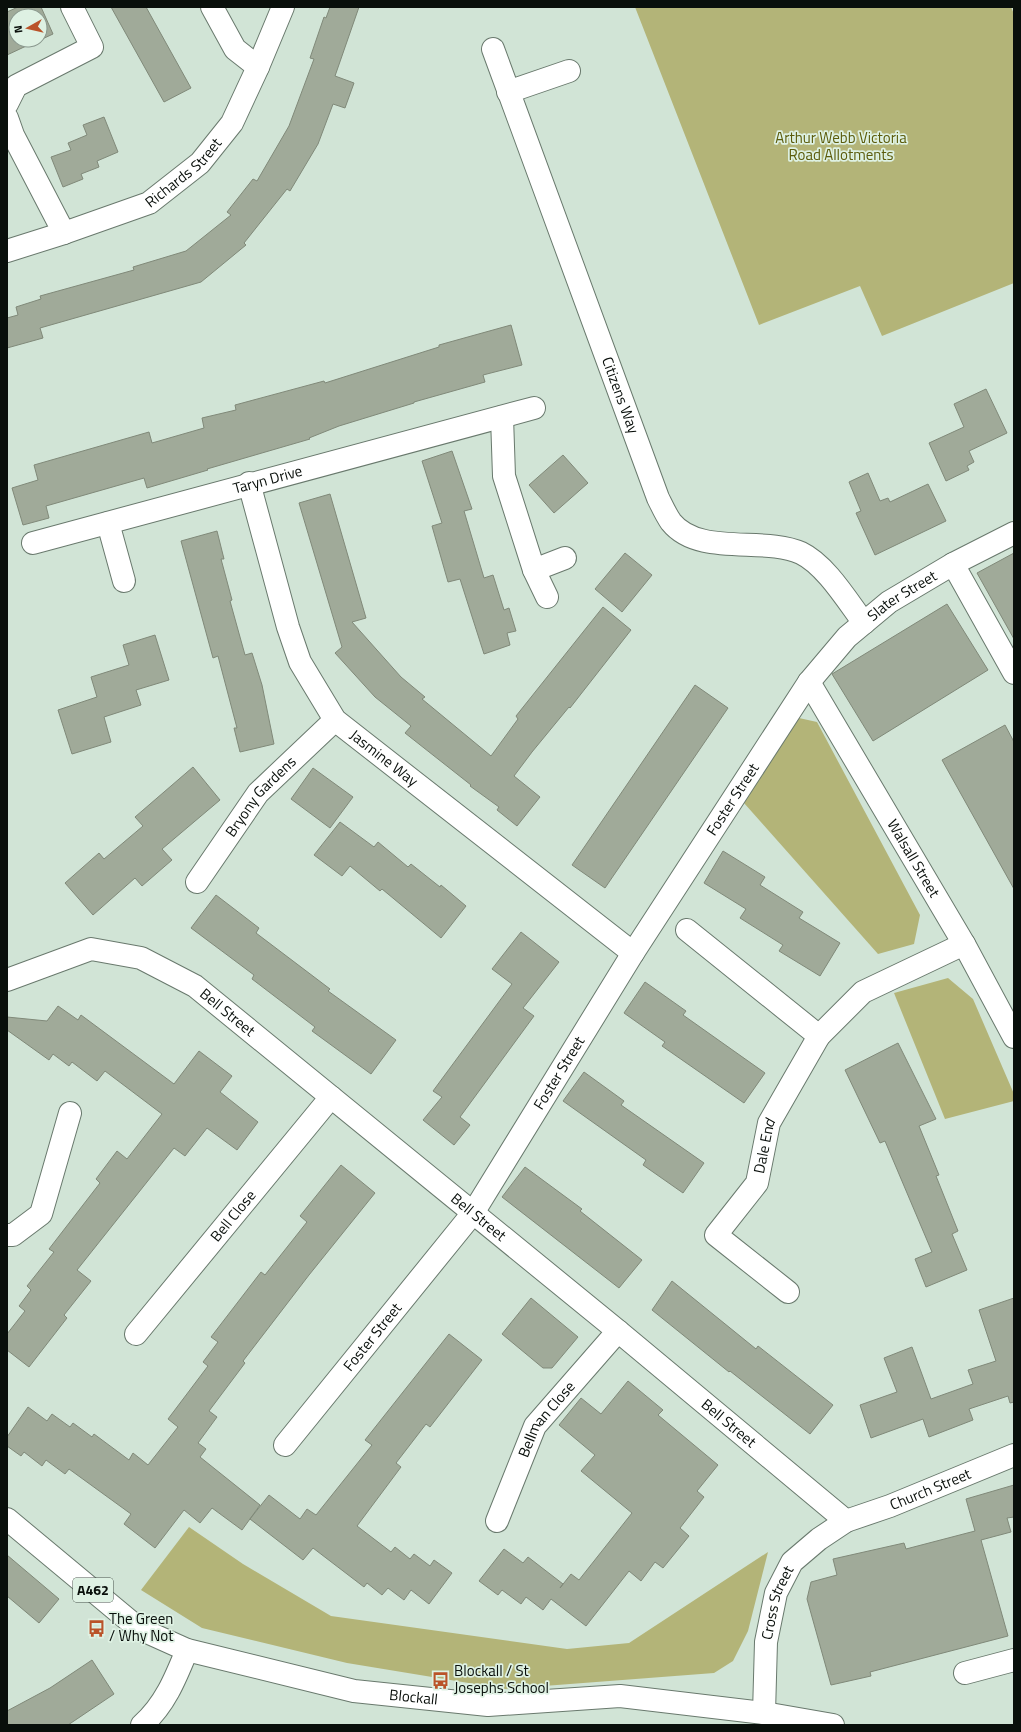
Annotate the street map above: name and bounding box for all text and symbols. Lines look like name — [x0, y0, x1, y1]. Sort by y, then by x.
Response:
north arrow — [8, 8, 48, 48]
text: N — [10, 25, 27, 34]
park label: Arthur Webb Victoria Road Allotments — [775, 126, 907, 166]
street label: Richards Street — [140, 132, 228, 213]
street label: Citizens Way — [596, 353, 645, 437]
street label: Taryn Drive — [230, 459, 305, 500]
street label: Slater Street — [862, 564, 942, 627]
street label: Jasmine Way — [345, 724, 423, 792]
street label: Bryony Gardens — [219, 750, 301, 841]
street label: Foster Street — [700, 758, 765, 840]
street label: Walsall Street — [882, 815, 946, 902]
street label: Bell Street — [195, 982, 261, 1042]
street label: Foster Street — [527, 1031, 591, 1114]
street label: Dale End — [747, 1113, 781, 1175]
street label: Bell Close — [205, 1185, 261, 1246]
street label: Bell Street — [446, 1187, 512, 1247]
street label: Foster Street — [337, 1297, 408, 1376]
street label: Bellman Close — [512, 1376, 580, 1461]
street label: Bell Street — [696, 1393, 762, 1453]
street label: Church Street — [886, 1462, 975, 1516]
street label: Cross Street — [755, 1561, 800, 1642]
road number: A462 — [73, 1578, 113, 1602]
place label: The Green / Why Not — [109, 1607, 174, 1647]
bus stop icon: The Green / Why Not — [86, 1618, 106, 1638]
place label: Blockall / St Josephs School — [454, 1659, 549, 1699]
bus stop icon: Blockall / St Josephs School — [431, 1670, 451, 1690]
street label: Blockall — [388, 1683, 439, 1711]

